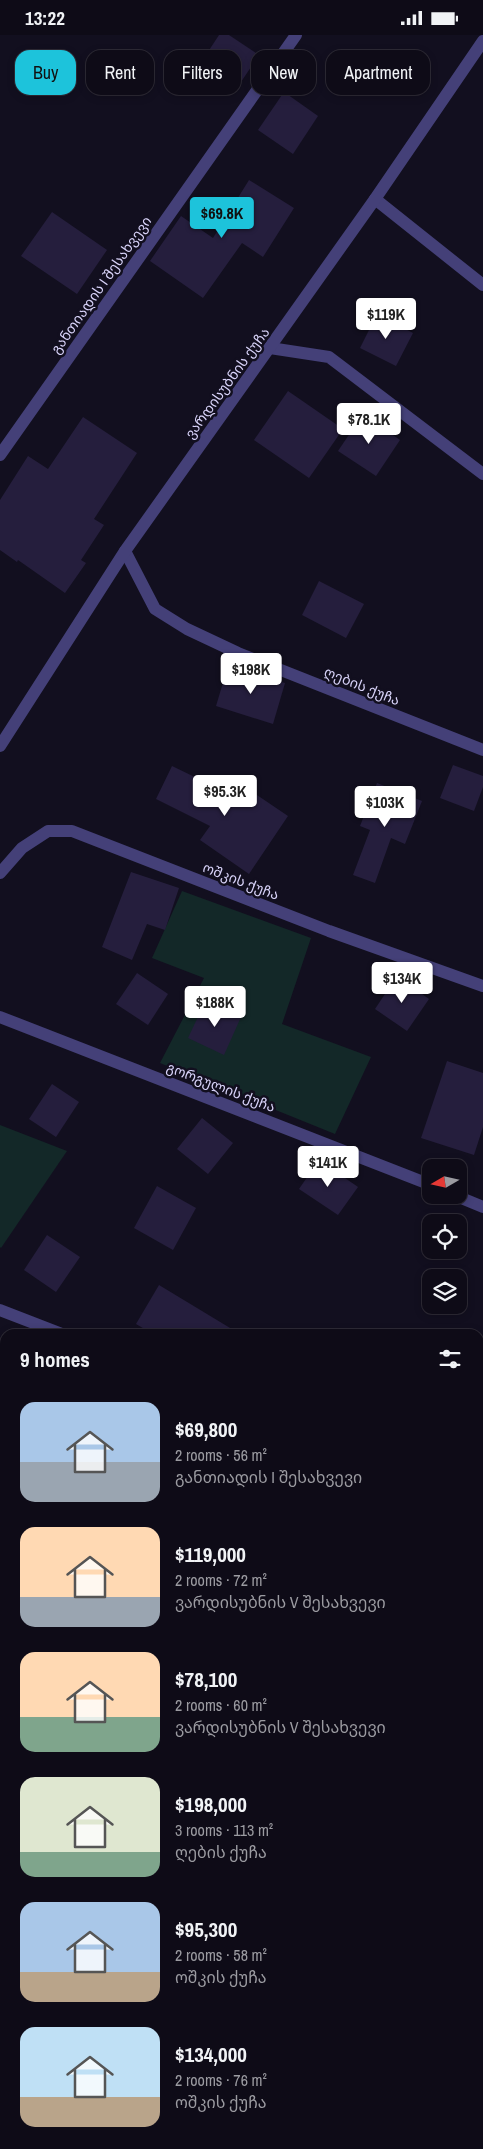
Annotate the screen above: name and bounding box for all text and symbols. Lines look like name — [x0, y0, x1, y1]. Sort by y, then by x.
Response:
text: 13:22 — [25, 5, 65, 31]
chip: Buy — [15, 50, 76, 95]
chip: Rent — [86, 50, 154, 95]
chip: Filters — [164, 50, 241, 95]
chip: New — [251, 50, 316, 95]
chip: Apartment — [326, 50, 430, 95]
pin: $69.8K — [181, 197, 263, 239]
text: $69.8K — [201, 202, 243, 224]
street label: განთიადის I შესახვევი — [47, 213, 155, 357]
pin: $119K — [351, 297, 421, 340]
text: $119K — [367, 303, 405, 325]
street label: ვარდისუბნის ქუჩა — [181, 324, 273, 442]
pin: $78.1K — [328, 403, 410, 445]
text: $78.1K — [348, 408, 390, 430]
pin: $198K — [216, 653, 286, 695]
text: $198K — [232, 658, 270, 680]
street label: ღების ქუჩა — [321, 663, 403, 709]
pin: $95.3K — [184, 775, 266, 817]
text: $95.3K — [204, 780, 246, 802]
pin: $103K — [350, 785, 420, 828]
text: $103K — [366, 791, 404, 813]
street label: ოშკის ქუჩა — [200, 858, 282, 904]
pin: $134K — [367, 961, 437, 1004]
text: $134K — [383, 967, 421, 989]
pin: $188K — [180, 985, 250, 1028]
text: $188K — [196, 991, 234, 1013]
street label: გორგულის ქუჩა — [164, 1058, 278, 1116]
pin: $141K — [293, 1145, 363, 1188]
text: $141K — [309, 1151, 347, 1173]
north arrow — [422, 1159, 468, 1204]
map controls — [422, 1159, 467, 1314]
button: locate — [422, 1214, 467, 1259]
button: layers — [422, 1269, 467, 1314]
text: 9 homes — [20, 1345, 90, 1374]
icon: filters — [436, 1345, 464, 1373]
text: $69,800 — [175, 1415, 237, 1444]
icon: home — [60, 1422, 120, 1482]
text: 2 rooms · 56 m² — [175, 1444, 267, 1466]
text: განთიადის I შესახვევი — [175, 1466, 362, 1488]
text: $119,000 — [175, 1540, 246, 1569]
icon: home — [60, 1547, 120, 1607]
text: 2 rooms · 72 m² — [175, 1569, 267, 1591]
text: ვარდისუბნის V შესახვევი — [175, 1591, 386, 1613]
text: $78,100 — [175, 1665, 237, 1694]
icon: home — [60, 1672, 120, 1732]
text: 2 rooms · 60 m² — [175, 1694, 267, 1716]
text: ვარდისუბნის V შესახვევი — [175, 1716, 386, 1738]
text: $198,000 — [175, 1790, 247, 1819]
icon: home — [60, 1797, 120, 1857]
text: 3 rooms · 113 m² — [175, 1819, 273, 1841]
text: ღების ქუჩა — [175, 1841, 267, 1863]
text: $95,300 — [175, 1915, 237, 1944]
icon: home — [60, 1922, 120, 1982]
text: 2 rooms · 58 m² — [175, 1944, 267, 1966]
text: ოშკის ქუჩა — [175, 1966, 267, 1988]
text: $134,000 — [175, 2040, 247, 2069]
icon: home — [60, 2047, 120, 2107]
text: 2 rooms · 76 m² — [175, 2069, 267, 2091]
text: ოშკის ქუჩა — [175, 2091, 267, 2113]

